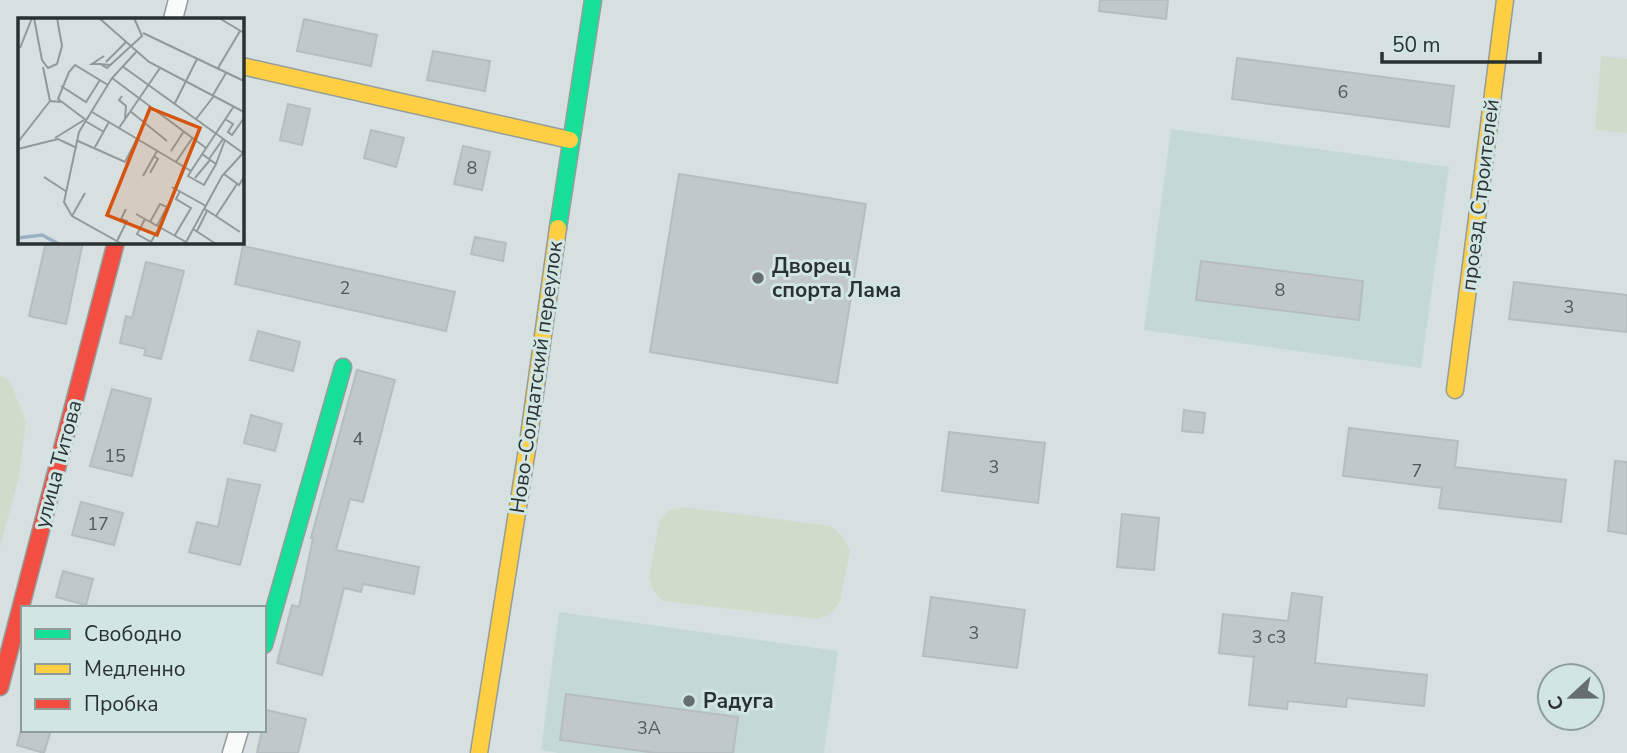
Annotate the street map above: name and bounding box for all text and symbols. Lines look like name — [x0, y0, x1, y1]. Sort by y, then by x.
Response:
inset map — [18, 18, 243, 243]
scale bar — [1382, 21, 1540, 65]
text: 50 m — [1392, 31, 1441, 59]
house number: 6 — [1338, 80, 1348, 104]
street label: проезд Строителей — [1454, 98, 1506, 292]
house number: 8 — [467, 156, 477, 180]
street label: Ново-Солдатский переулок — [503, 238, 569, 515]
place label: Дворец спорта Лама — [772, 252, 901, 304]
marker: Дворец спорта Лама — [750, 270, 766, 286]
house number: 2 — [340, 276, 350, 300]
house number: 8 — [1275, 278, 1285, 302]
house number: 3 — [1564, 295, 1574, 319]
street label: улица Титова — [27, 397, 89, 531]
house number: 4 — [353, 427, 364, 451]
house number: 15 — [104, 444, 126, 468]
house number: 3 — [989, 455, 999, 479]
house number: 7 — [1412, 459, 1422, 483]
house number: 17 — [87, 512, 109, 536]
legend — [21, 606, 266, 732]
text: Свободно — [84, 620, 182, 648]
house number: 3 — [969, 621, 979, 645]
house number: 3 с3 — [1252, 625, 1286, 649]
text: Медленно — [84, 655, 186, 683]
north arrow — [1536, 662, 1606, 732]
place label: Радуга — [703, 687, 774, 715]
text: Пробка — [84, 690, 158, 718]
text: С — [1542, 692, 1571, 714]
marker: Радуга — [681, 693, 697, 709]
house number: 3А — [637, 716, 661, 740]

